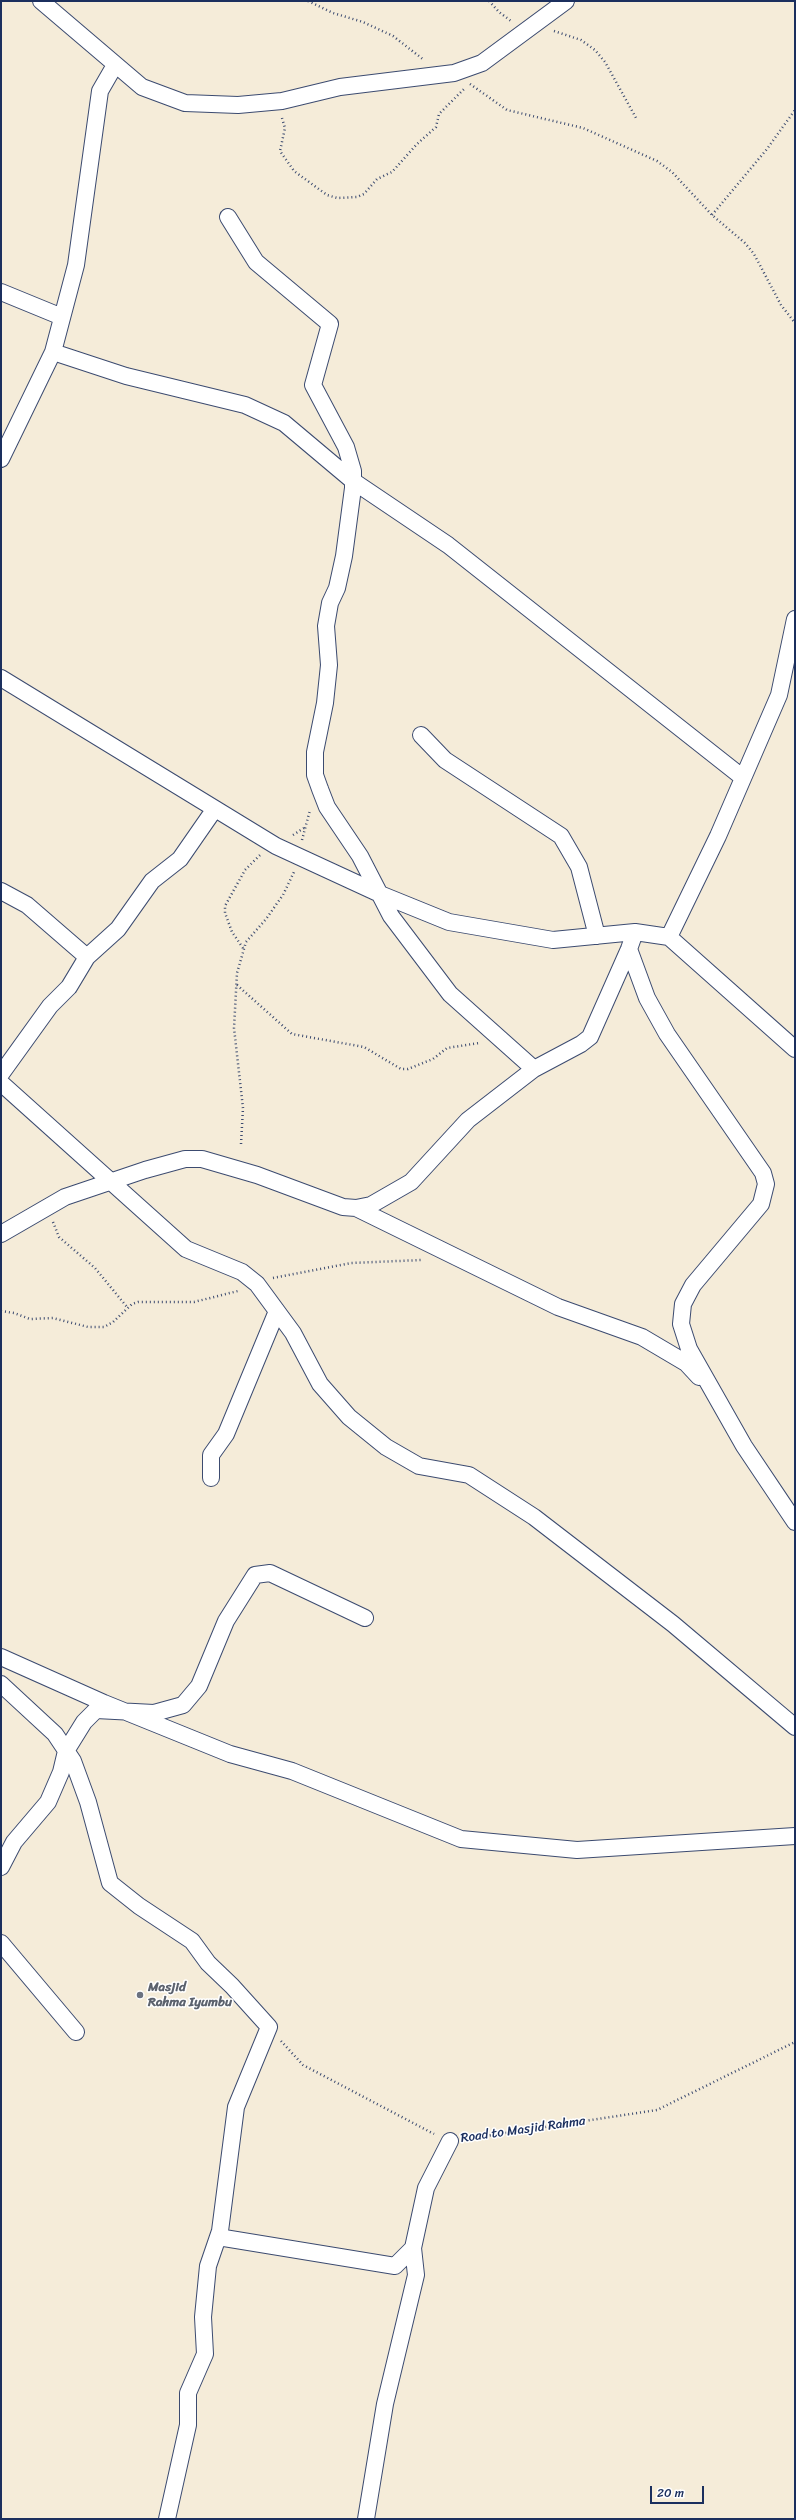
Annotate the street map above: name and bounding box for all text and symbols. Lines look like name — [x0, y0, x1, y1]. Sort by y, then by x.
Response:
place label: Masjid Rahma Iyumbu — [148, 1980, 232, 2011]
marker: Masjid Rahma Iyumbu — [135, 1990, 145, 2000]
street label: Road to Masjid Rahma — [460, 2114, 586, 2146]
scale bar — [652, 2478, 706, 2504]
text: 20 m — [657, 2482, 684, 2504]

